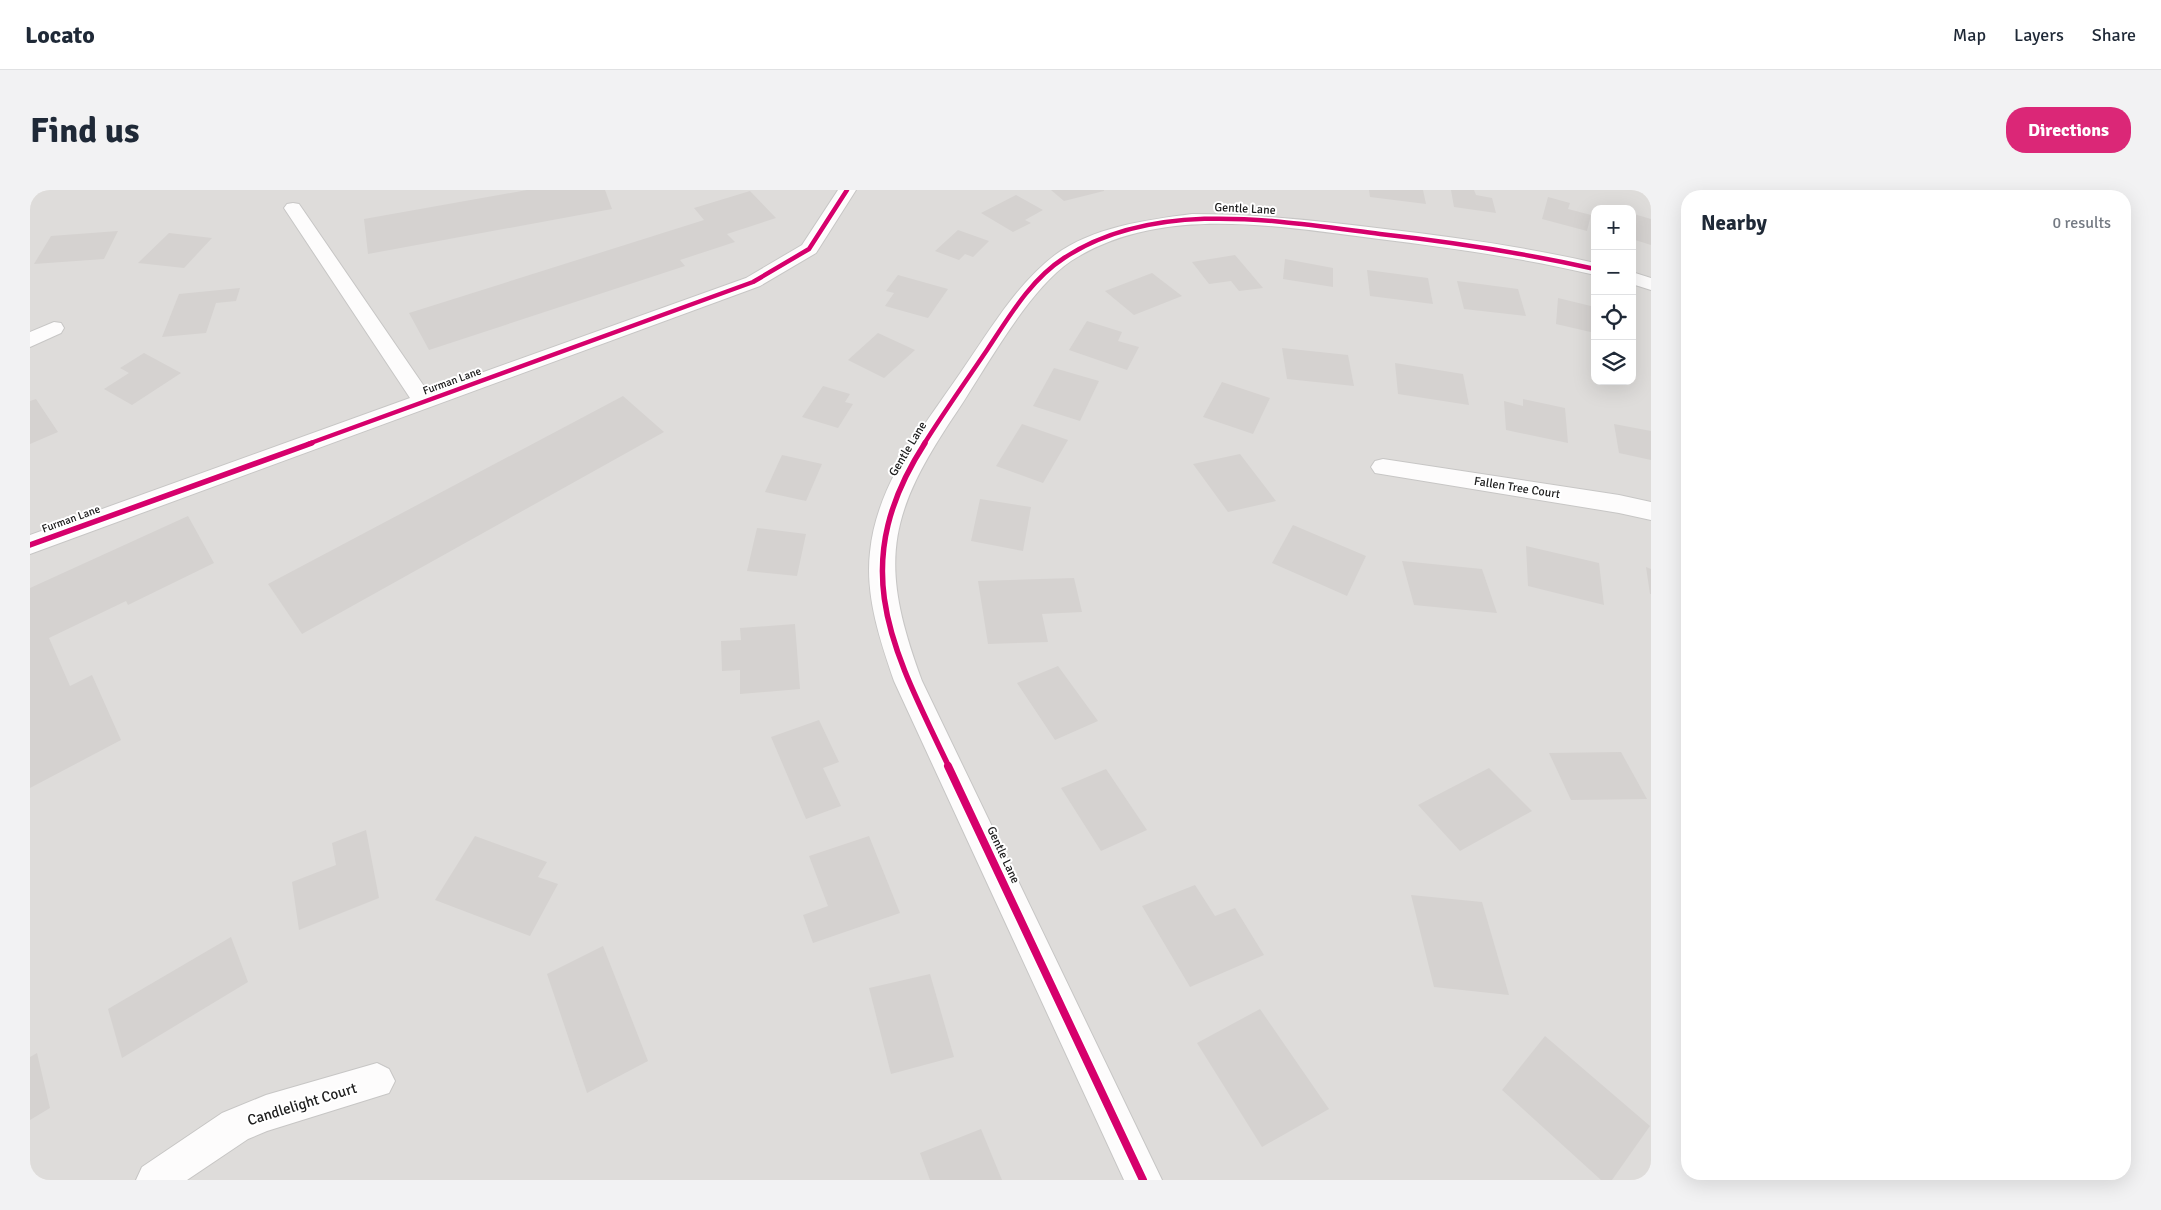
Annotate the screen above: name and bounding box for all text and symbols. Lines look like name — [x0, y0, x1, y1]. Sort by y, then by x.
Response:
text: Locato — [25, 20, 95, 50]
text: Map — [1953, 24, 1986, 46]
text: Layers — [2014, 24, 2064, 46]
text: Share — [2092, 24, 2136, 46]
button: Directions — [2006, 107, 2131, 153]
text: Find us — [30, 109, 140, 152]
street label: Gentle Lane — [1214, 200, 1276, 218]
map controls — [1591, 205, 1636, 385]
button: + — [1591, 205, 1636, 250]
text: Nearby — [1701, 210, 1767, 236]
text: 0 results — [2052, 213, 2111, 233]
button: − — [1591, 250, 1636, 295]
button: locate — [1591, 295, 1636, 340]
button: layers — [1591, 340, 1636, 385]
street label: Furman Lane — [421, 364, 483, 398]
street label: Gentle Lane — [886, 419, 930, 479]
street label: Fallen Tree Court — [1473, 474, 1561, 502]
street label: Furman Lane — [40, 502, 102, 536]
street label: Gentle Lane — [983, 824, 1023, 886]
street label: Candlelight Court — [245, 1079, 359, 1129]

